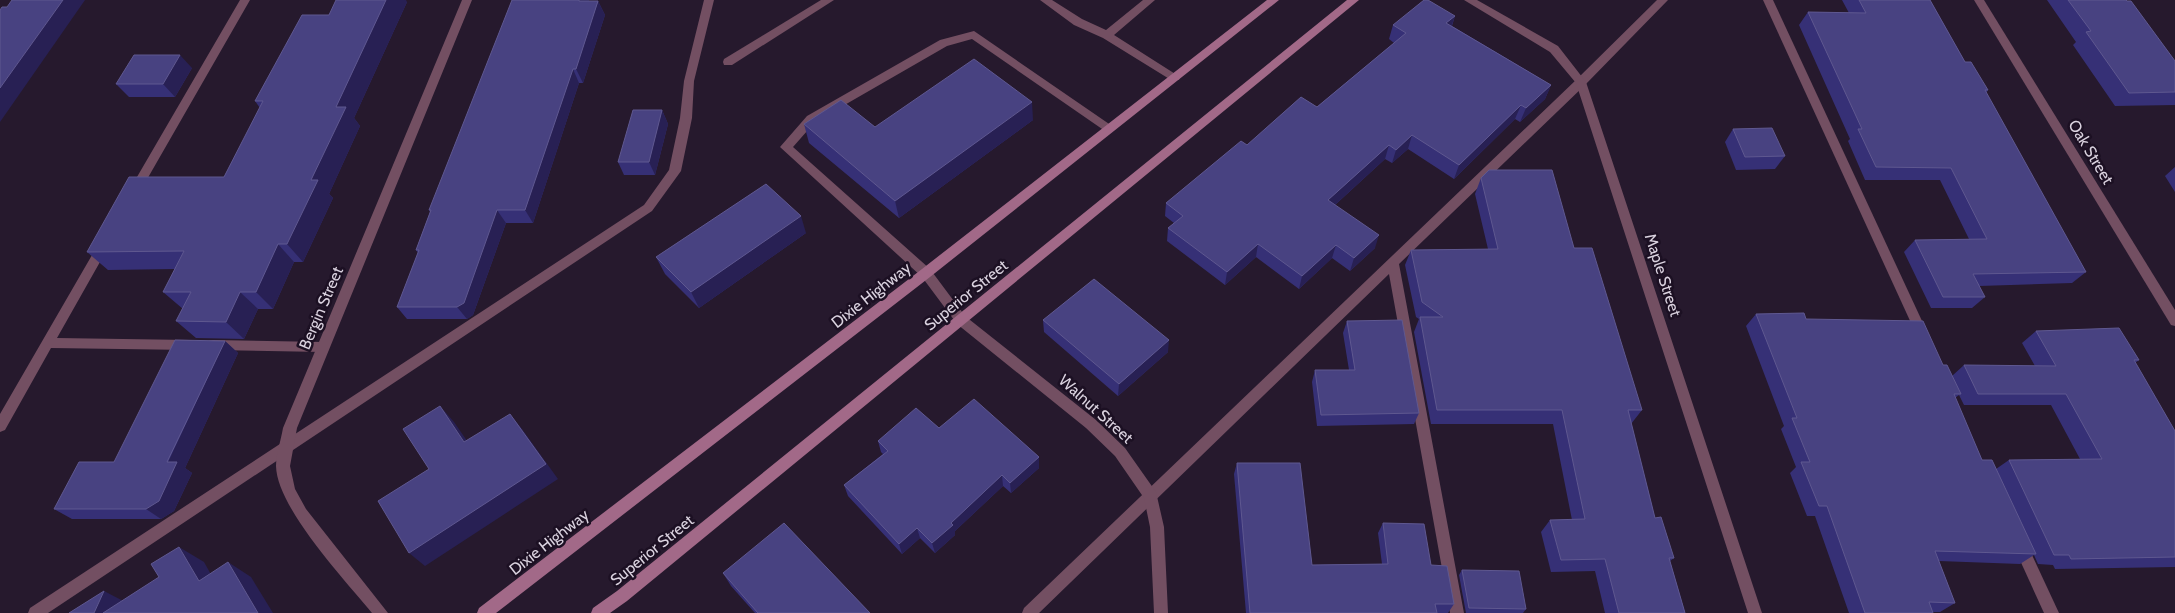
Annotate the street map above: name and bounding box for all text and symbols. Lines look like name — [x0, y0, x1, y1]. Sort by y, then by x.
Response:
street label: Oak Street — [2064, 116, 2118, 188]
street label: Maple Street — [1641, 231, 1686, 319]
street label: Superior Street — [920, 255, 1012, 334]
street label: Dixie Highway — [827, 258, 915, 332]
street label: Bergin Street — [295, 263, 347, 352]
street label: Walnut Street — [1055, 371, 1138, 448]
street label: Dixie Highway — [505, 505, 593, 579]
street label: Superior Street — [606, 510, 698, 589]

